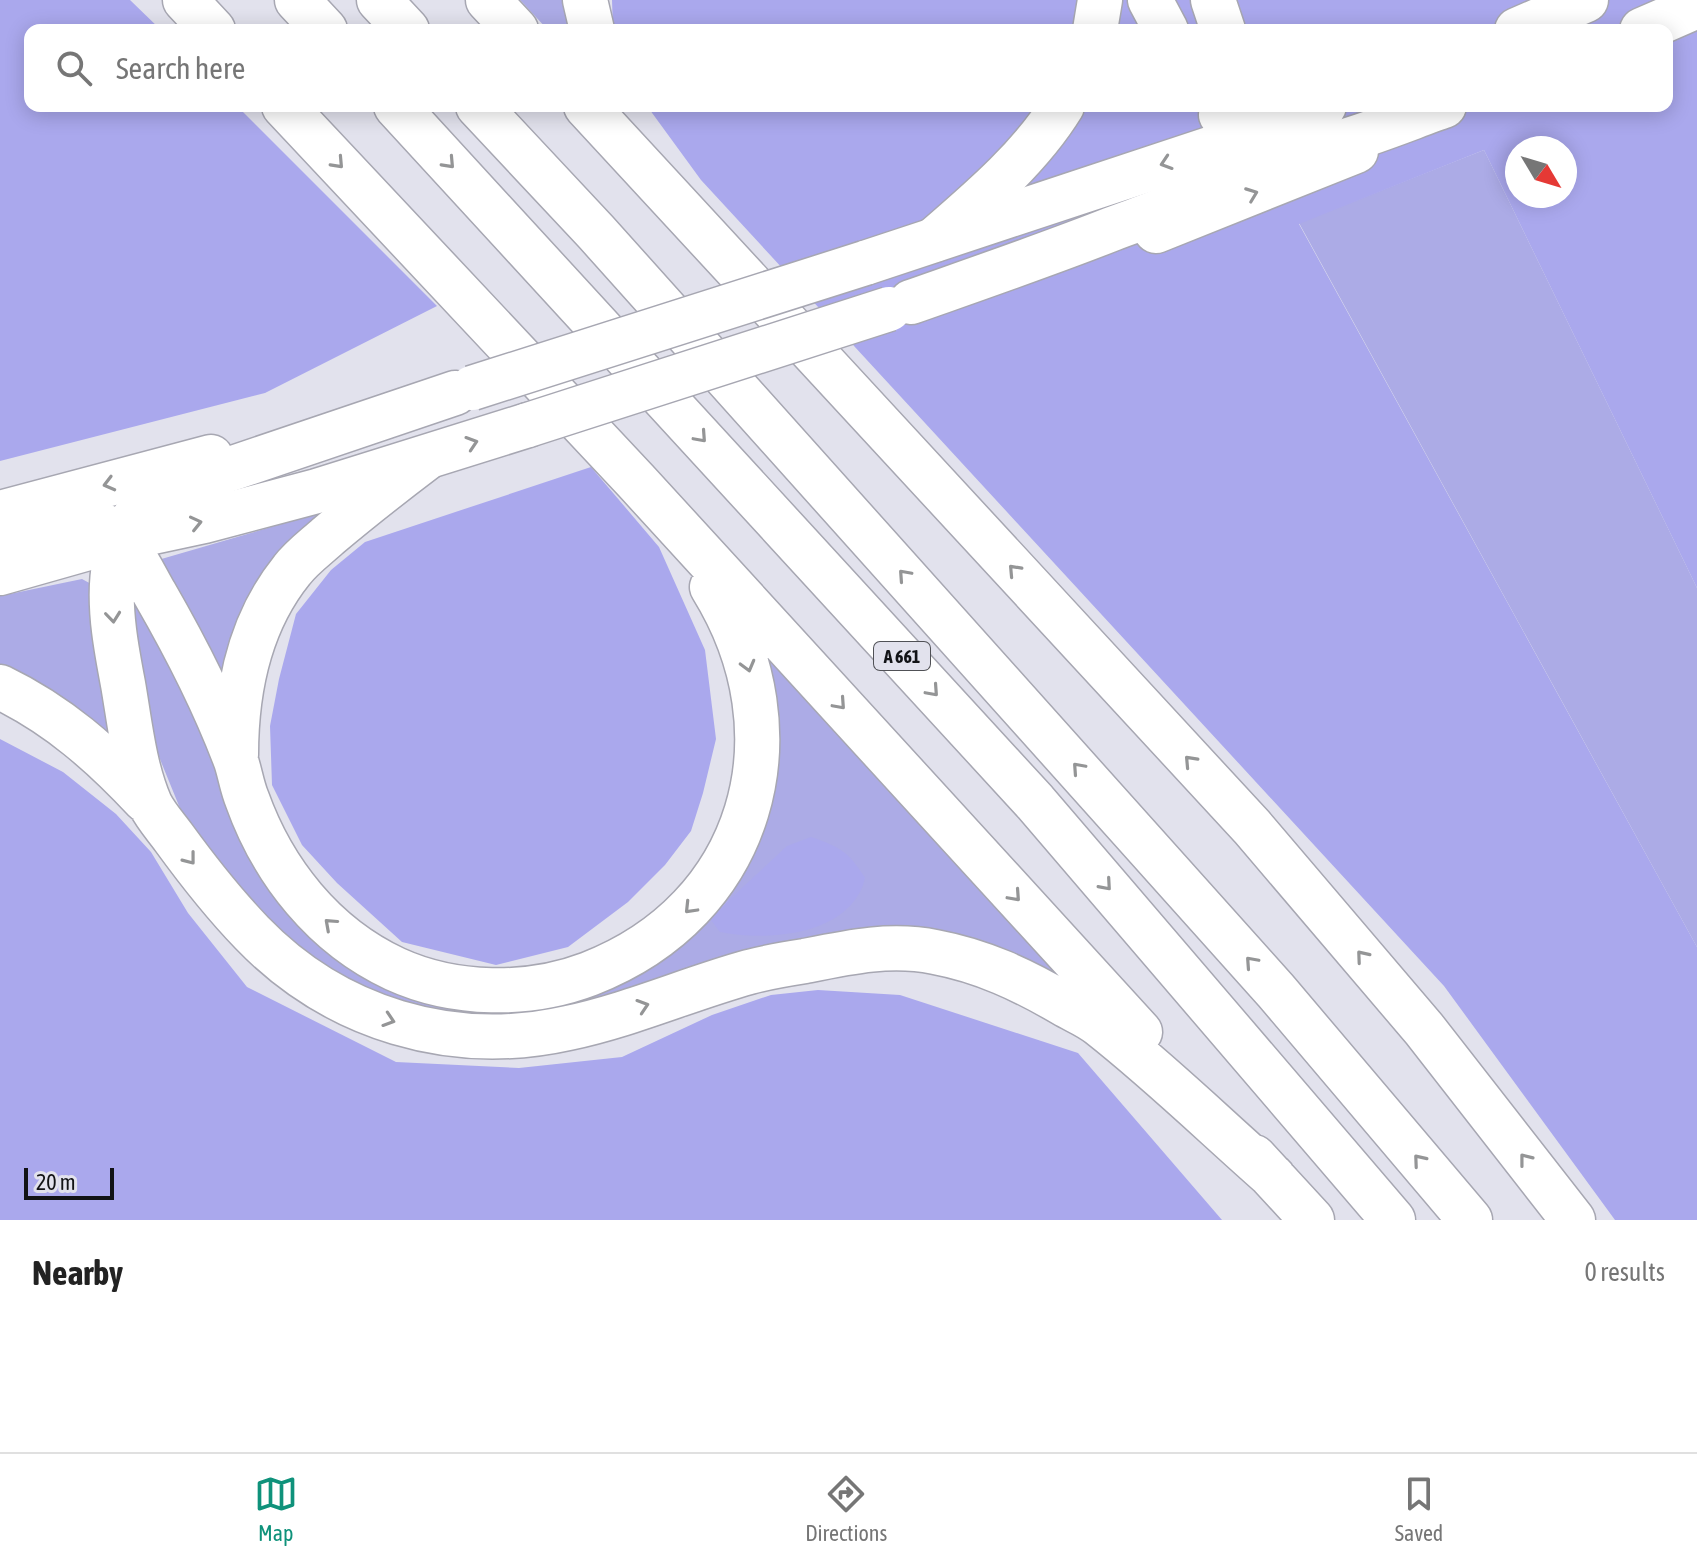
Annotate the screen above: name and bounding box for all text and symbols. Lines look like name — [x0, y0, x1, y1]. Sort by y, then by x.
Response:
search box — [24, 24, 1673, 112]
icon: search — [52, 46, 96, 90]
text: Search here — [116, 51, 245, 85]
north arrow — [1505, 136, 1577, 208]
one-way arrow — [328, 154, 343, 168]
one-way arrow — [440, 154, 455, 168]
one-way arrow — [1159, 154, 1173, 170]
one-way arrow — [1244, 187, 1258, 204]
one-way arrow — [692, 427, 706, 442]
one-way arrow — [465, 436, 479, 452]
one-way arrow — [103, 475, 116, 492]
one-way arrow — [188, 515, 202, 532]
one-way arrow — [1010, 564, 1024, 579]
one-way arrow — [899, 570, 913, 584]
one-way arrow — [105, 610, 122, 623]
road number: A 661 — [874, 642, 930, 670]
one-way arrow — [738, 659, 755, 673]
one-way arrow — [924, 681, 938, 696]
one-way arrow — [830, 695, 845, 709]
one-way arrow — [1185, 756, 1200, 770]
one-way arrow — [1073, 763, 1088, 778]
one-way arrow — [181, 850, 195, 865]
one-way arrow — [1096, 876, 1111, 890]
one-way arrow — [1006, 886, 1020, 901]
one-way arrow — [685, 898, 699, 913]
one-way arrow — [325, 920, 340, 934]
one-way arrow — [1357, 951, 1372, 966]
one-way arrow — [1246, 957, 1260, 972]
one-way arrow — [635, 1000, 649, 1016]
one-way arrow — [382, 1011, 395, 1027]
one-way arrow — [1521, 1153, 1535, 1168]
one-way arrow — [1414, 1155, 1429, 1170]
scale bar — [24, 1164, 114, 1200]
text: 20 m — [36, 1169, 76, 1195]
text: Nearby — [32, 1253, 123, 1292]
text: 0 results — [1584, 1257, 1665, 1287]
tab: Map — [254, 1472, 298, 1546]
tab: Directions — [805, 1472, 887, 1546]
tab: Saved — [1395, 1472, 1443, 1546]

